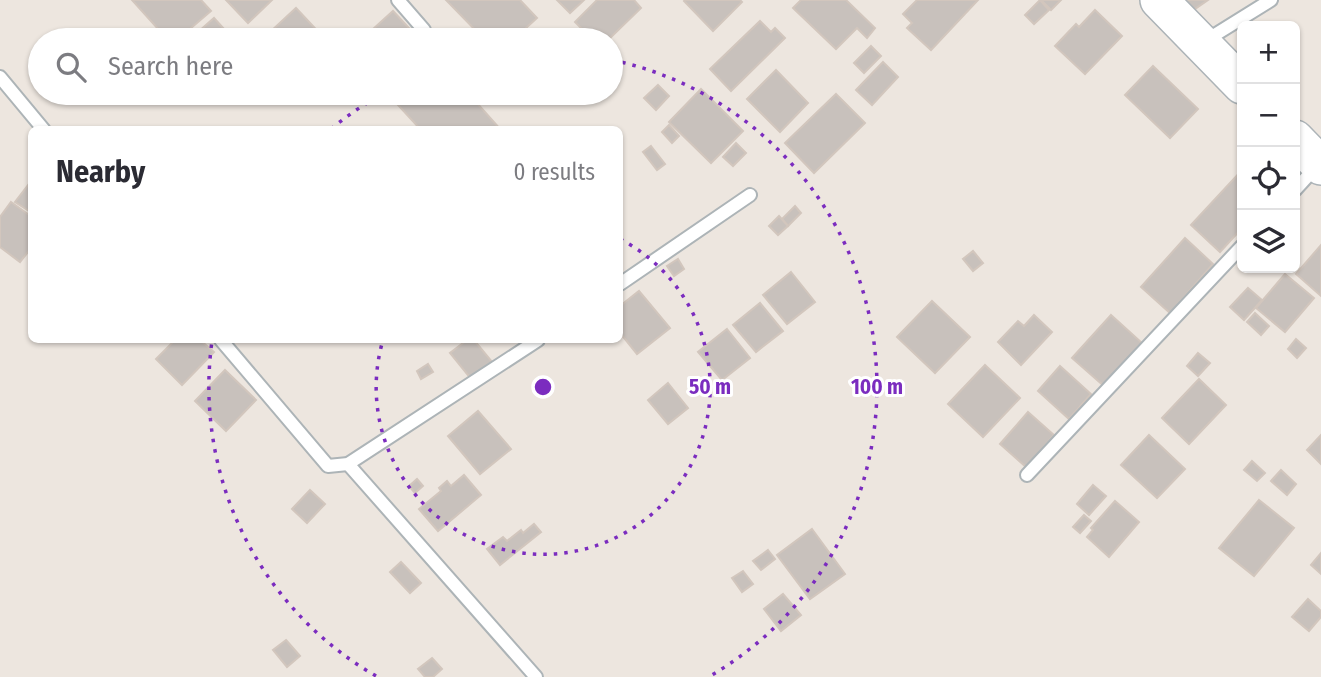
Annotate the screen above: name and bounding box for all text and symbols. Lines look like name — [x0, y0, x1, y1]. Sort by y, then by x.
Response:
map controls — [1237, 21, 1300, 273]
button: + — [1237, 21, 1300, 84]
search box — [28, 28, 623, 105]
icon: search — [52, 48, 90, 86]
text: Search here — [108, 51, 233, 82]
button: − — [1237, 84, 1300, 147]
button: locate — [1237, 147, 1300, 210]
text: Nearby — [56, 154, 145, 190]
text: 0 results — [514, 158, 595, 186]
button: layers — [1237, 210, 1300, 273]
text: 50 m — [689, 374, 731, 400]
text: 100 m — [851, 374, 903, 400]
centre of rings — [531, 375, 555, 399]

